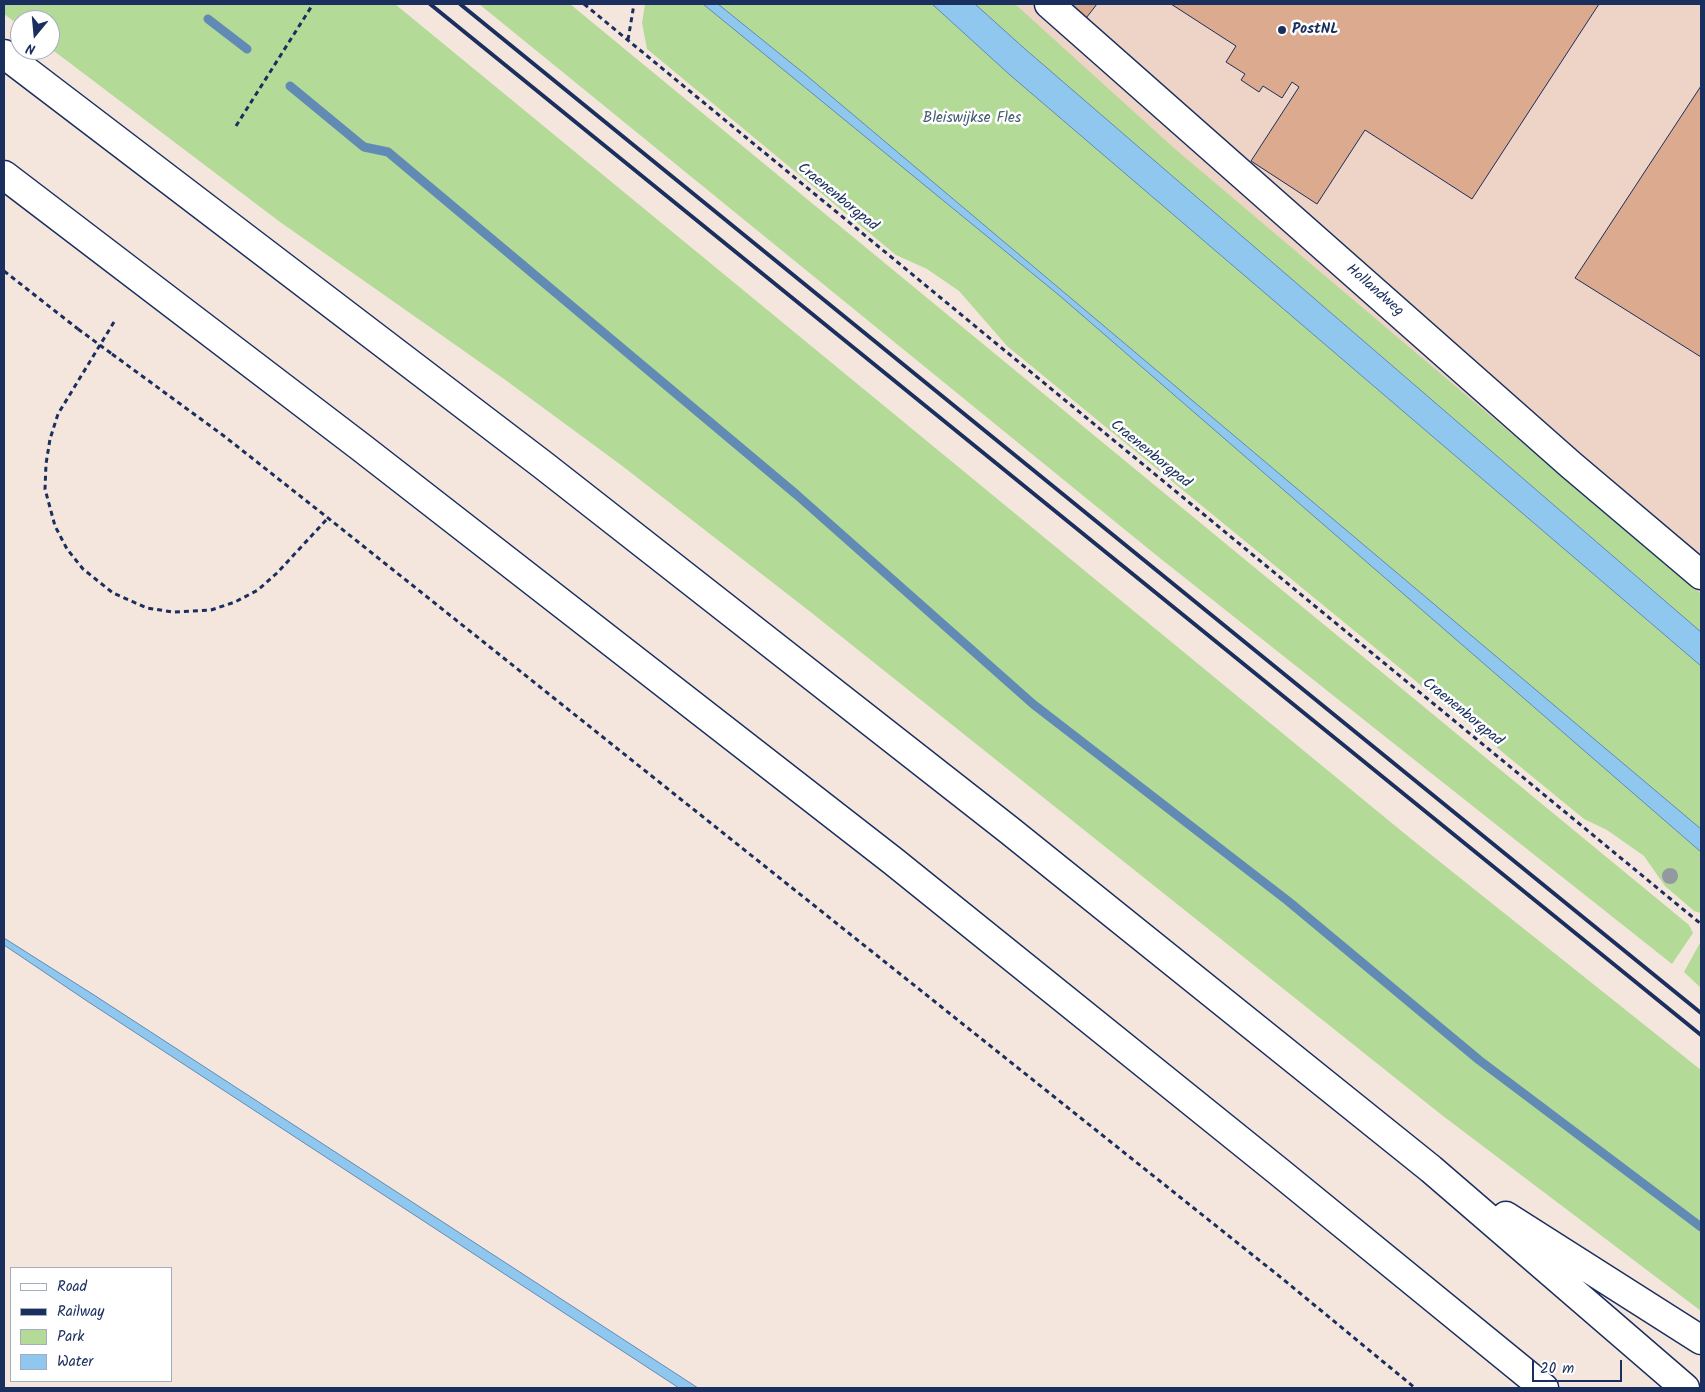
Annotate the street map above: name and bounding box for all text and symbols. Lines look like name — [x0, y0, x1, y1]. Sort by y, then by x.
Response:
north arrow — [10, 10, 60, 60]
place label: PostNL — [1292, 21, 1338, 39]
marker: PostNL — [1276, 24, 1288, 36]
text: N — [23, 37, 38, 60]
park label: Bleiswijkse Fles — [923, 110, 1021, 128]
street label: Craenenborgpad — [793, 160, 881, 236]
street label: Hollandweg — [1341, 261, 1407, 321]
street label: Craenenborgpad — [1106, 417, 1194, 493]
street label: Craenenborgpad — [1418, 675, 1506, 751]
legend — [10, 1267, 172, 1382]
text: Road — [57, 1275, 87, 1299]
text: Railway — [57, 1300, 104, 1324]
text: Park — [57, 1325, 84, 1349]
text: Water — [57, 1350, 93, 1374]
scale bar — [1535, 1350, 1625, 1382]
text: 20 m — [1540, 1357, 1574, 1381]

